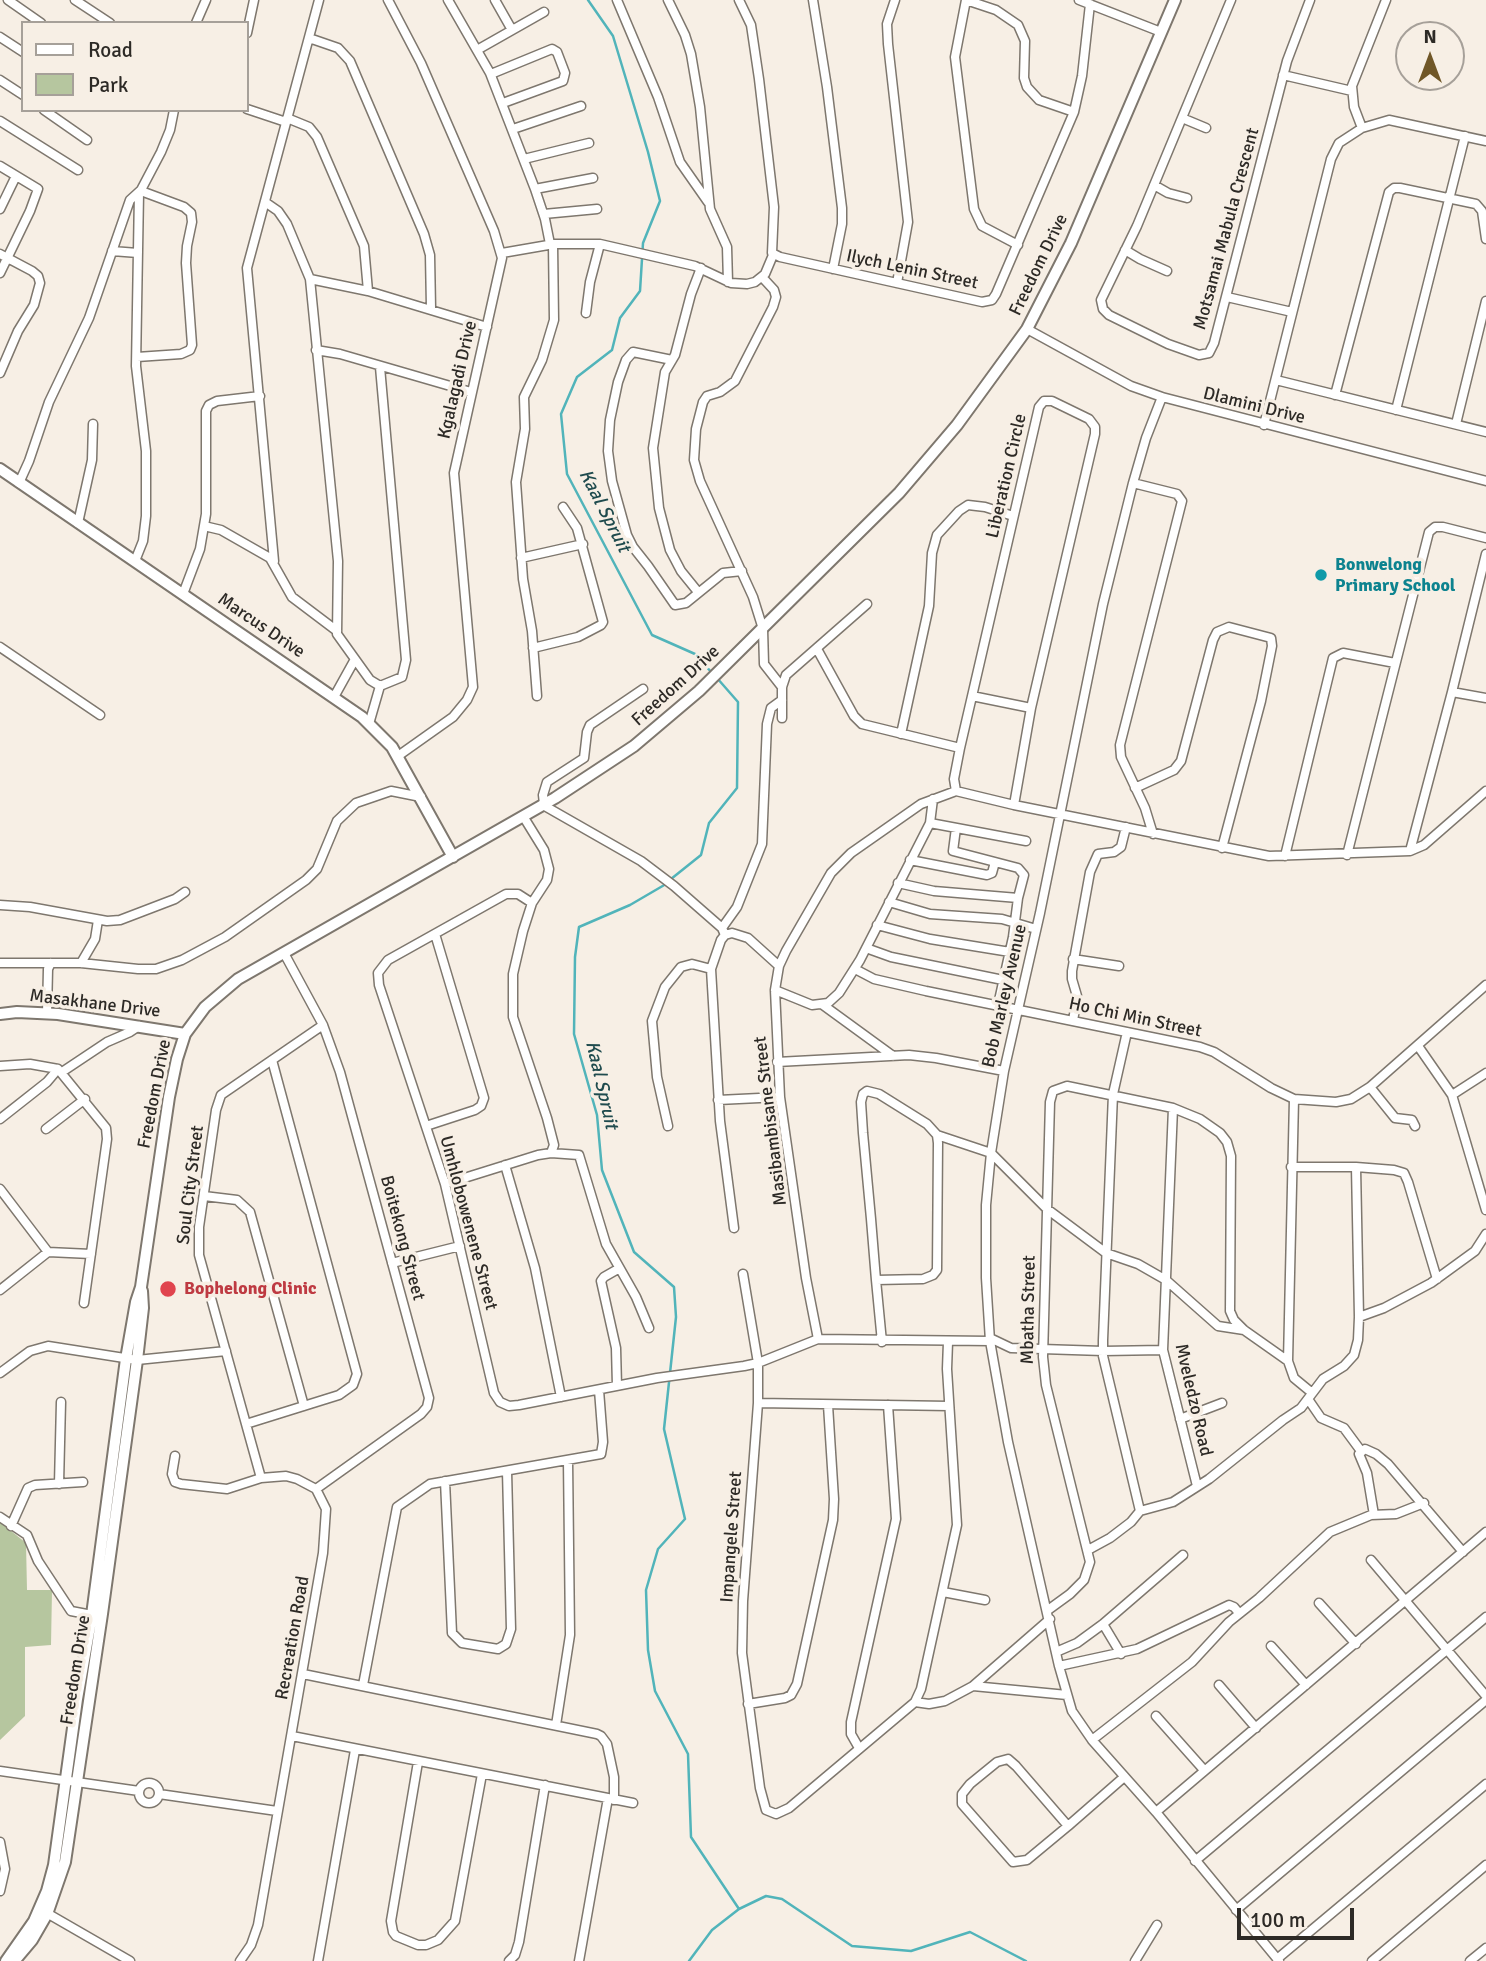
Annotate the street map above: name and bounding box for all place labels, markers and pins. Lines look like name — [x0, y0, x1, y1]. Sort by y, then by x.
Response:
place label: Bonwelong Primary School — [1335, 554, 1455, 596]
marker: Bonwelong Primary School — [1313, 567, 1329, 583]
place label: Bophelong Clinic — [184, 1278, 317, 1300]
marker: Bophelong Clinic — [158, 1279, 178, 1299]

